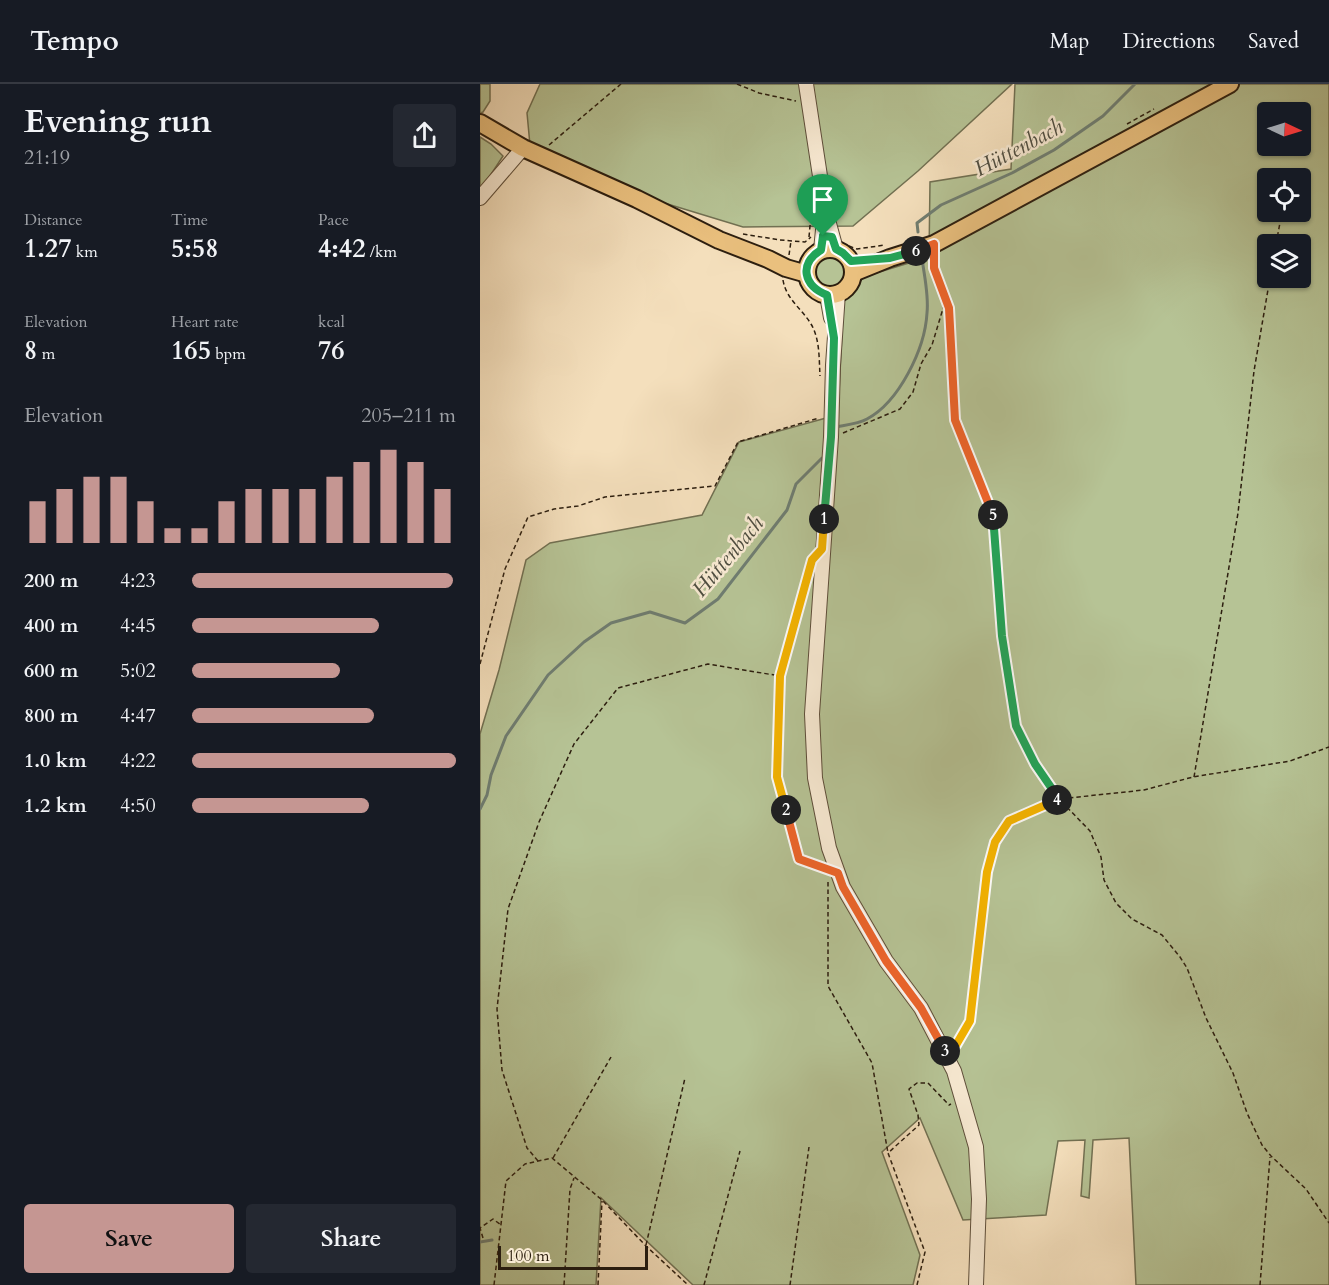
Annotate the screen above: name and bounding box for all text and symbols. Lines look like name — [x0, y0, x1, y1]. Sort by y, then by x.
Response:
text: Tempo — [30, 22, 119, 60]
text: Map — [1049, 27, 1089, 56]
text: Directions — [1122, 27, 1215, 56]
text: Saved — [1248, 27, 1299, 56]
text: Evening run — [24, 99, 212, 144]
north arrow — [1257, 102, 1311, 156]
map controls — [1257, 102, 1311, 288]
button: share — [393, 104, 456, 167]
water label: Hüttenbach — [969, 112, 1069, 184]
text: 21:19 — [24, 144, 70, 171]
button: locate — [1257, 168, 1311, 222]
pin — [797, 174, 848, 236]
icon: arrive — [806, 183, 839, 216]
text: Distance — [24, 209, 82, 231]
text: Time — [171, 209, 208, 231]
text: Pace — [318, 209, 349, 231]
text: 1.27 — [24, 231, 72, 266]
text: 5:58 — [171, 231, 219, 266]
text: 4:42 — [318, 231, 366, 266]
button: layers — [1257, 234, 1311, 288]
pin: 6 — [901, 236, 931, 266]
text: 6 — [912, 240, 920, 262]
text: km — [72, 241, 98, 263]
text: /km — [366, 241, 397, 263]
text: Elevation — [24, 311, 88, 333]
text: Heart rate — [171, 311, 239, 333]
text: kcal — [318, 311, 345, 333]
text: 8 — [24, 333, 37, 368]
text: 165 — [171, 333, 211, 368]
text: 76 — [318, 333, 345, 368]
text: m — [37, 343, 55, 365]
text: bpm — [211, 343, 246, 365]
text: Elevation — [24, 402, 103, 429]
text: 205–211 m — [361, 402, 456, 429]
pin: 5 — [978, 500, 1008, 530]
pin: 1 — [809, 504, 839, 534]
text: 5 — [989, 504, 997, 526]
text: 1 — [820, 508, 828, 530]
water label: Hüttenbach — [685, 510, 771, 603]
text: 200 m — [24, 567, 79, 594]
text: 4:23 — [120, 567, 156, 594]
text: 400 m — [24, 612, 79, 639]
text: 4:45 — [120, 612, 156, 639]
text: 600 m — [24, 657, 79, 684]
text: 5:02 — [120, 657, 156, 684]
text: 800 m — [24, 702, 79, 729]
text: 4:47 — [120, 702, 156, 729]
text: 1.0 km — [24, 747, 87, 774]
text: 4:22 — [120, 747, 156, 774]
pin: 4 — [1042, 785, 1072, 815]
text: 4 — [1053, 789, 1061, 811]
text: 1.2 km — [24, 792, 87, 819]
text: 4:50 — [120, 792, 156, 819]
pin: 2 — [771, 795, 801, 825]
text: 2 — [782, 799, 790, 821]
pin: 3 — [930, 1036, 960, 1066]
text: 3 — [941, 1040, 949, 1062]
button: Save — [24, 1204, 234, 1273]
button: Share — [246, 1204, 456, 1273]
scale bar — [498, 1243, 648, 1270]
text: 100 m — [507, 1245, 549, 1267]

